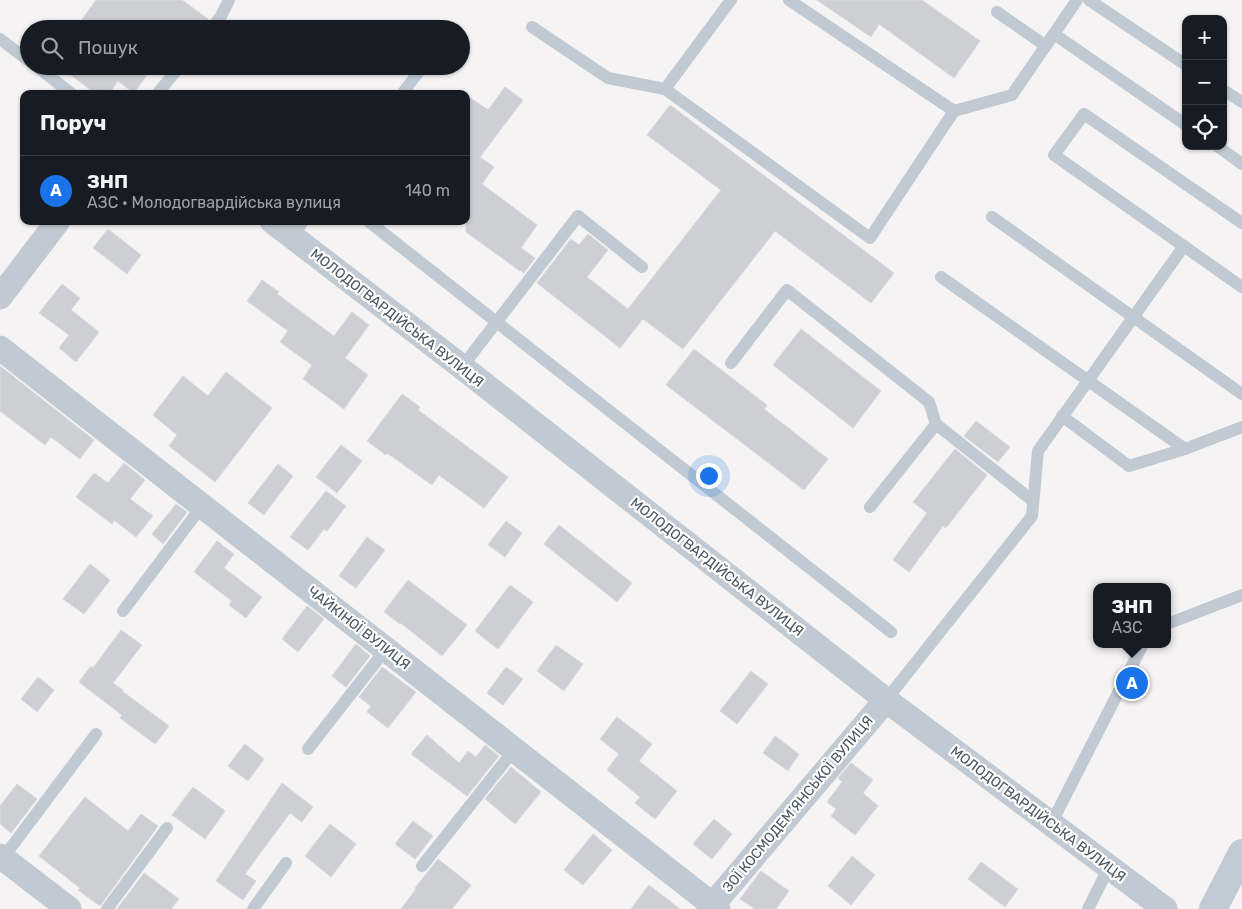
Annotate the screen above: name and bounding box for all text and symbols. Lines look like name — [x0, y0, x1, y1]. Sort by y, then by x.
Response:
map controls — [1182, 15, 1227, 150]
button: + — [1182, 15, 1227, 60]
search box — [20, 20, 470, 75]
icon: search — [38, 34, 66, 62]
text: Пошук — [78, 36, 138, 59]
button: − — [1182, 60, 1227, 105]
button: locate — [1182, 105, 1227, 150]
text: Поруч — [40, 110, 106, 135]
text: ЗНП — [87, 170, 128, 193]
text: A — [50, 181, 62, 200]
text: 140 m — [405, 181, 450, 200]
text: АЗС · Молодогвардійська вулиця — [87, 193, 341, 212]
street label: МОЛОДОГВАРДІЙСЬКА ВУЛИЦЯ — [307, 244, 487, 391]
your location — [696, 463, 722, 489]
street label: МОЛОДОГВАРДІЙСЬКА ВУЛИЦЯ — [627, 493, 807, 640]
street label: ЧАЙКІНОЇ ВУЛИЦЯ — [304, 582, 414, 673]
popup — [1093, 583, 1171, 648]
text: ЗНП — [1111, 595, 1153, 618]
text: АЗС — [1111, 618, 1143, 637]
pin: A — [1116, 664, 1148, 702]
street label: ЗОЇ КОСМОДЕМ’ЯНСЬКОЇ ВУЛИЦЯ — [718, 712, 877, 896]
street label: МОЛОДОГВАРДІЙСЬКА ВУЛИЦЯ — [947, 742, 1130, 885]

